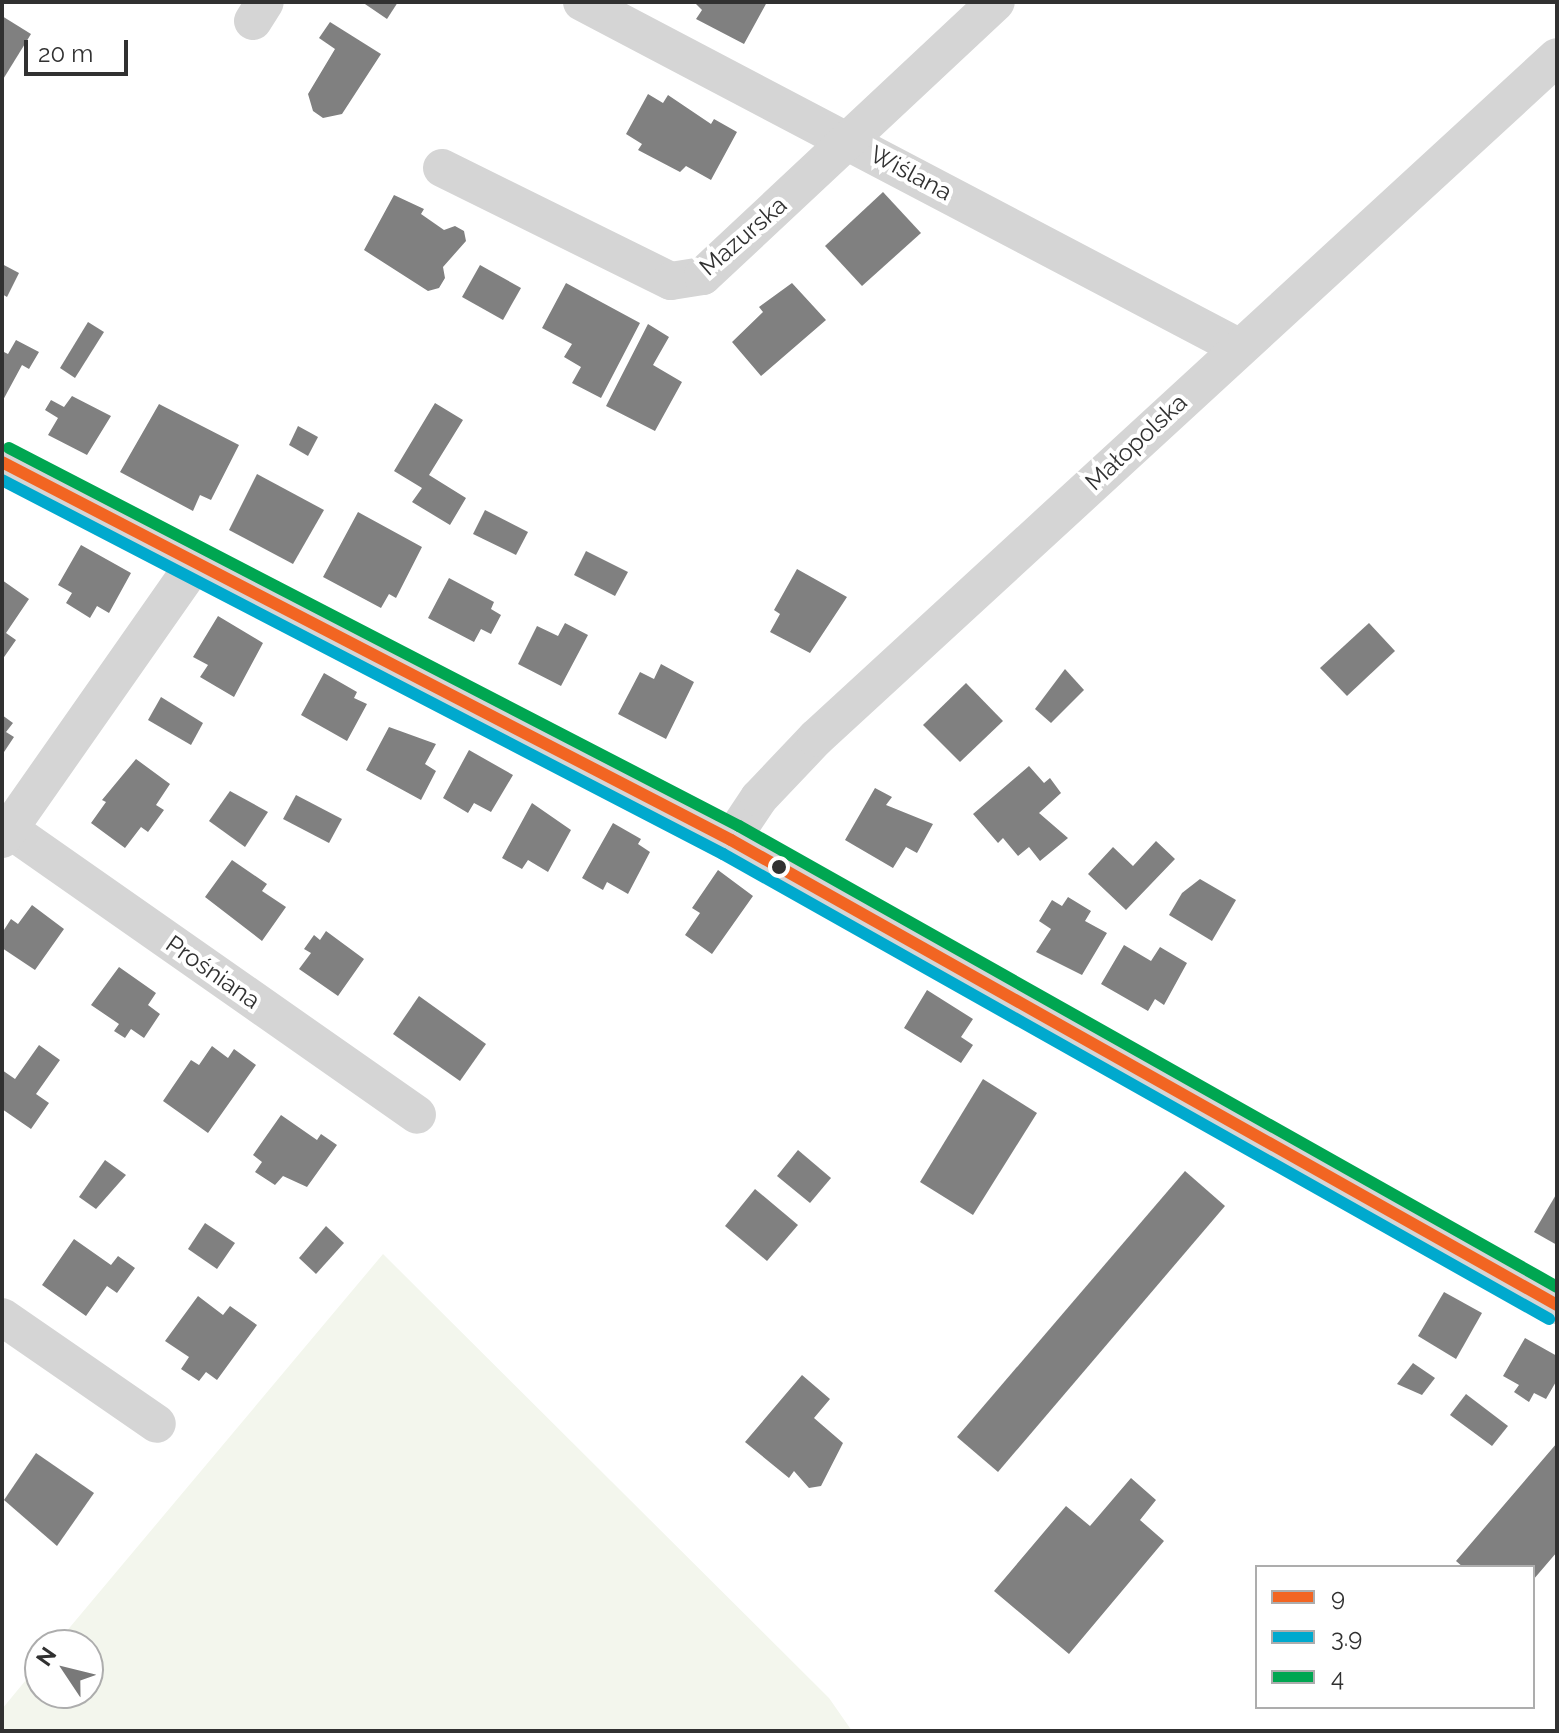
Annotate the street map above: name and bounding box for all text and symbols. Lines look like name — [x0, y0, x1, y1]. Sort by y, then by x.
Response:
scale bar — [28, 24, 132, 74]
text: 20 m — [38, 39, 93, 68]
street label: Wiślana — [865, 139, 957, 207]
street label: Mazurska — [694, 190, 792, 282]
street label: Małopolska — [1079, 388, 1193, 496]
unlabelled marker — [771, 859, 787, 875]
street label: Prośniana — [160, 929, 266, 1015]
legend — [1255, 1565, 1535, 1709]
text: 9 — [1331, 1583, 1345, 1612]
text: 3.9 — [1331, 1623, 1362, 1652]
north arrow — [24, 1629, 104, 1709]
text: N — [31, 1642, 61, 1671]
text: 4 — [1331, 1663, 1344, 1692]

